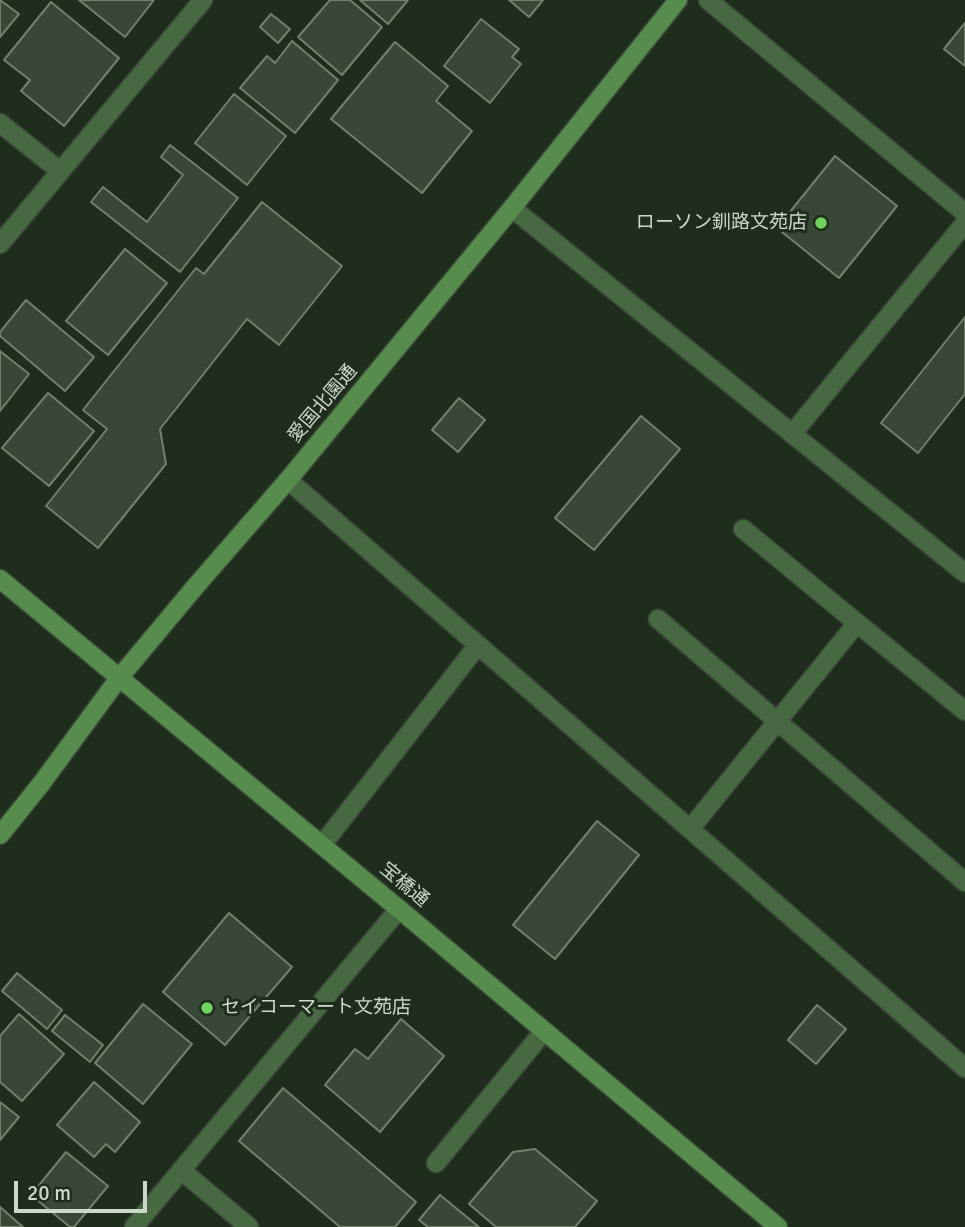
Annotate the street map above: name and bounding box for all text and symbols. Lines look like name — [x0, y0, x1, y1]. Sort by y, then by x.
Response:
place label: ローソン釧路文苑店 — [636, 212, 807, 234]
marker: ローソン釧路文苑店 — [813, 215, 829, 231]
street label: 愛国北園通 — [284, 360, 362, 448]
street label: 宝橋通 — [375, 858, 433, 912]
place label: セイコーマート文苑店 — [221, 997, 411, 1019]
marker: セイコーマート文苑店 — [199, 1000, 215, 1016]
scale bar — [18, 1168, 150, 1212]
text: 20 m — [27, 1180, 71, 1206]

